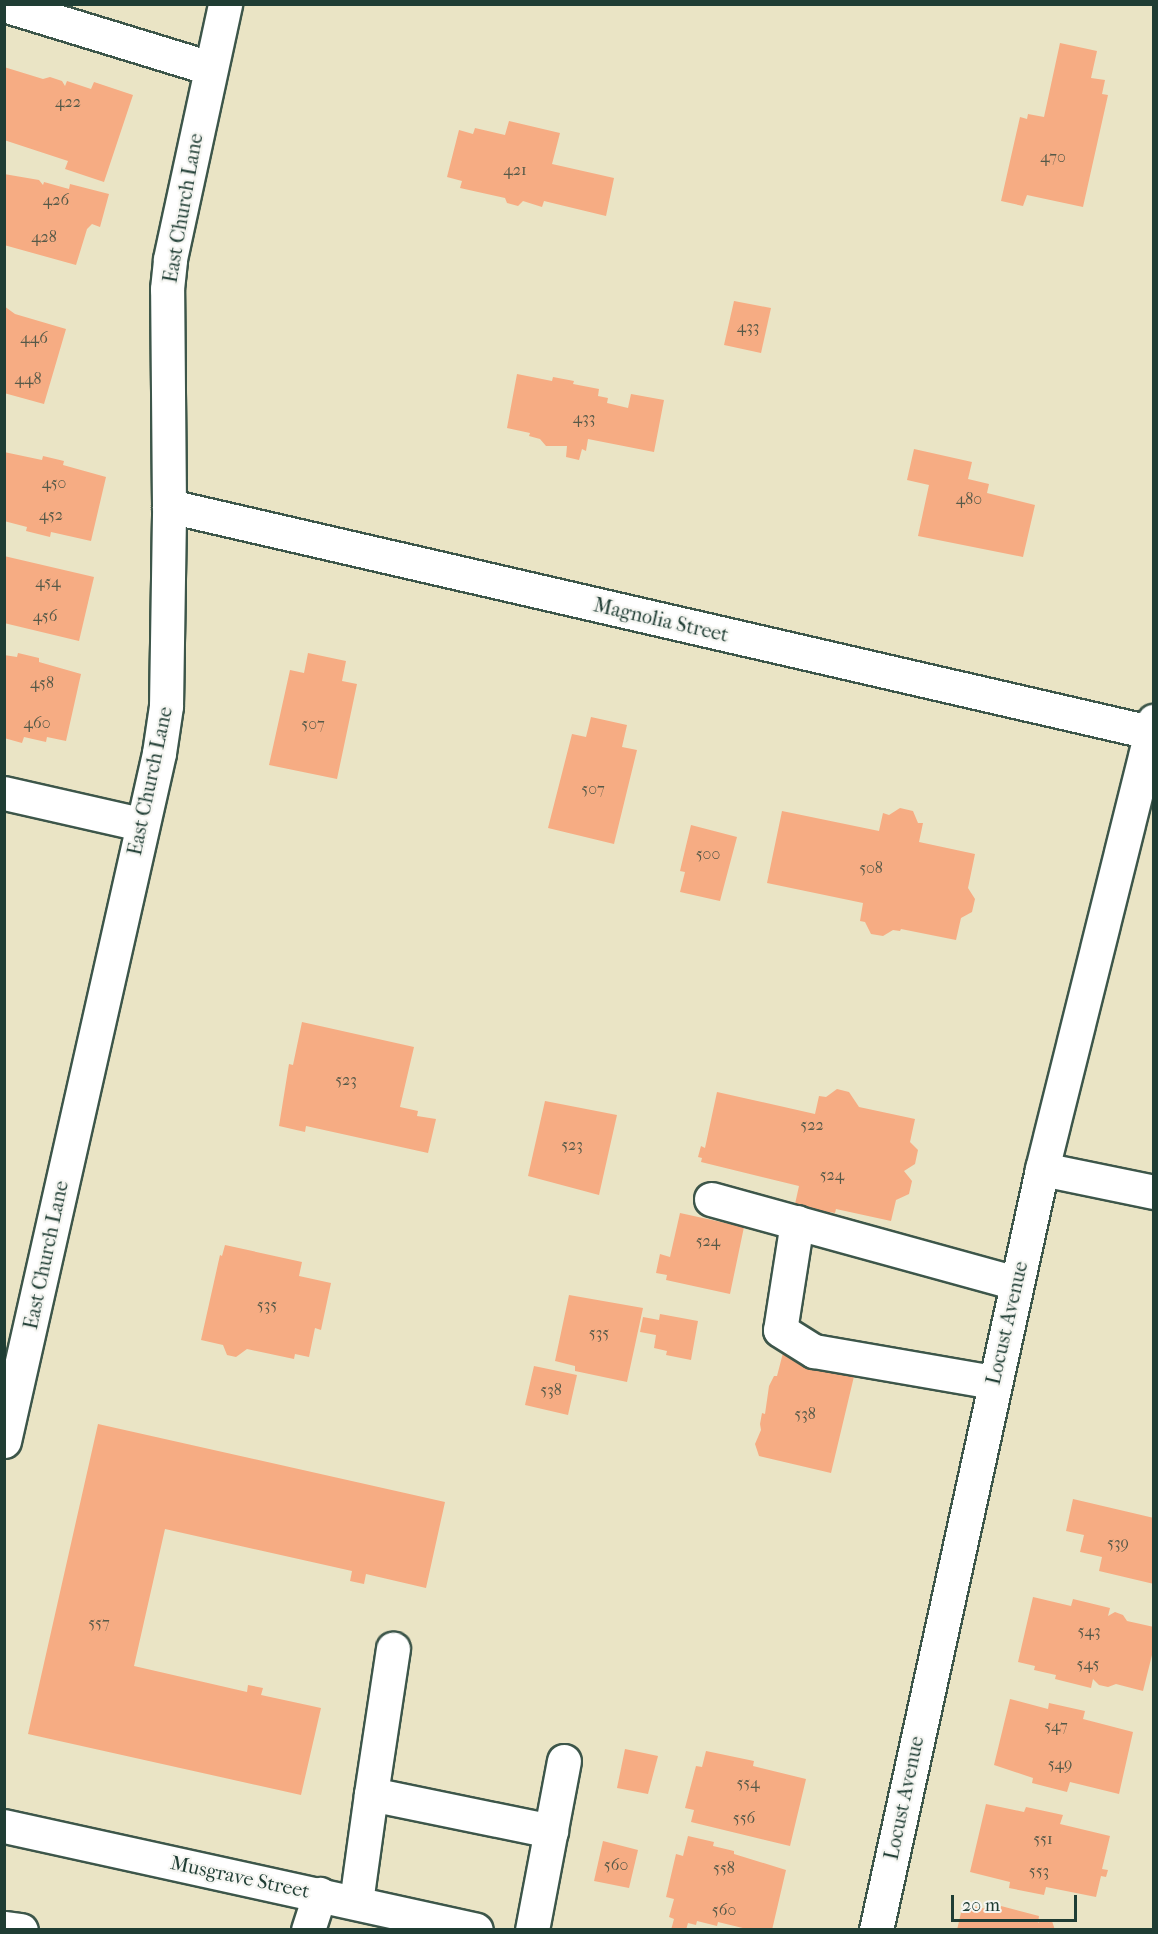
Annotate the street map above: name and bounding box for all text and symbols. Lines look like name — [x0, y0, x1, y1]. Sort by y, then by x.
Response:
house number: 422 — [55, 92, 81, 112]
street label: East Church Lane — [158, 131, 208, 285]
house number: 470 — [1040, 147, 1066, 167]
house number: 421 — [503, 160, 527, 180]
house number: 426 — [43, 190, 69, 210]
house number: 428 — [31, 227, 57, 247]
house number: 433 — [737, 317, 759, 337]
house number: 446 — [20, 328, 48, 348]
house number: 448 — [14, 369, 42, 389]
house number: 433 — [573, 408, 595, 428]
house number: 450 — [42, 473, 66, 493]
house number: 480 — [956, 489, 982, 509]
house number: 452 — [39, 505, 63, 525]
house number: 454 — [35, 572, 61, 592]
street label: Magnolia Street — [591, 593, 731, 647]
house number: 456 — [33, 606, 57, 626]
house number: 458 — [30, 673, 54, 693]
street label: East Church Lane — [123, 704, 177, 858]
house number: 460 — [24, 713, 50, 733]
house number: 507 — [301, 714, 325, 734]
house number: 507 — [581, 779, 605, 799]
house number: 500 — [696, 844, 720, 864]
house number: 508 — [859, 858, 883, 878]
house number: 523 — [335, 1070, 357, 1090]
house number: 522 — [800, 1115, 824, 1135]
house number: 523 — [561, 1135, 583, 1155]
house number: 524 — [820, 1165, 844, 1185]
street label: East Church Lane — [19, 1178, 73, 1332]
house number: 524 — [696, 1231, 720, 1251]
street label: Locust Avenue — [981, 1259, 1033, 1387]
house number: 535 — [257, 1295, 277, 1315]
house number: 535 — [589, 1323, 609, 1343]
house number: 538 — [540, 1380, 562, 1400]
house number: 538 — [794, 1404, 816, 1424]
house number: 539 — [1107, 1533, 1129, 1553]
house number: 557 — [88, 1613, 110, 1633]
house number: 543 — [1078, 1621, 1100, 1641]
house number: 545 — [1077, 1654, 1099, 1674]
house number: 547 — [1044, 1716, 1068, 1736]
street label: Locust Avenue — [879, 1734, 929, 1862]
house number: 549 — [1048, 1754, 1072, 1774]
house number: 554 — [736, 1773, 760, 1793]
house number: 556 — [733, 1808, 755, 1828]
house number: 551 — [1033, 1829, 1053, 1849]
street label: Musgrave Street — [168, 1851, 312, 1903]
house number: 560 — [604, 1855, 628, 1875]
house number: 558 — [713, 1858, 735, 1878]
house number: 553 — [1029, 1861, 1049, 1881]
scale bar — [954, 1883, 1080, 1921]
text: 20 m — [962, 1895, 1000, 1916]
house number: 560 — [712, 1900, 736, 1920]

